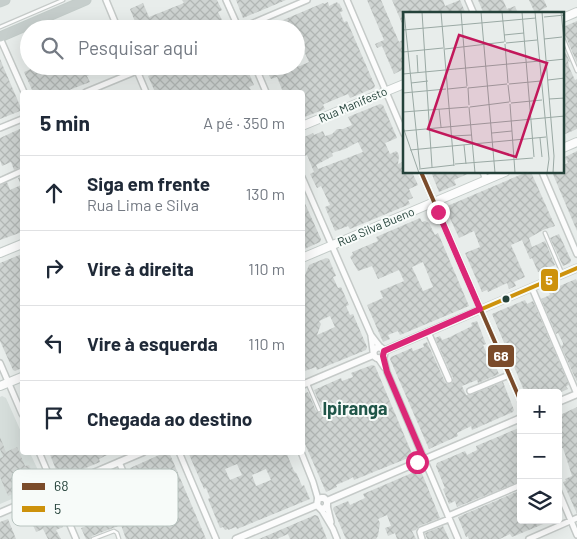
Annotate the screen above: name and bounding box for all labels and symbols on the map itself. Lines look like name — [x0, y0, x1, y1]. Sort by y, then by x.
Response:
inset map — [403, 12, 564, 174]
street label: Rua Manifesto — [316, 83, 389, 125]
route end — [427, 201, 450, 224]
street label: Rua Silva Bueno — [335, 204, 416, 249]
line badge: 5 — [540, 268, 559, 292]
text: 5 — [545, 271, 553, 288]
unlabelled marker — [501, 294, 511, 304]
line badge: 68 — [487, 344, 515, 368]
text: 68 — [493, 347, 509, 364]
district label: Ipiranga — [322, 397, 388, 419]
route start — [406, 451, 429, 474]
legend — [12, 469, 178, 526]
text: 68 — [54, 477, 69, 494]
text: 5 — [54, 500, 61, 517]

